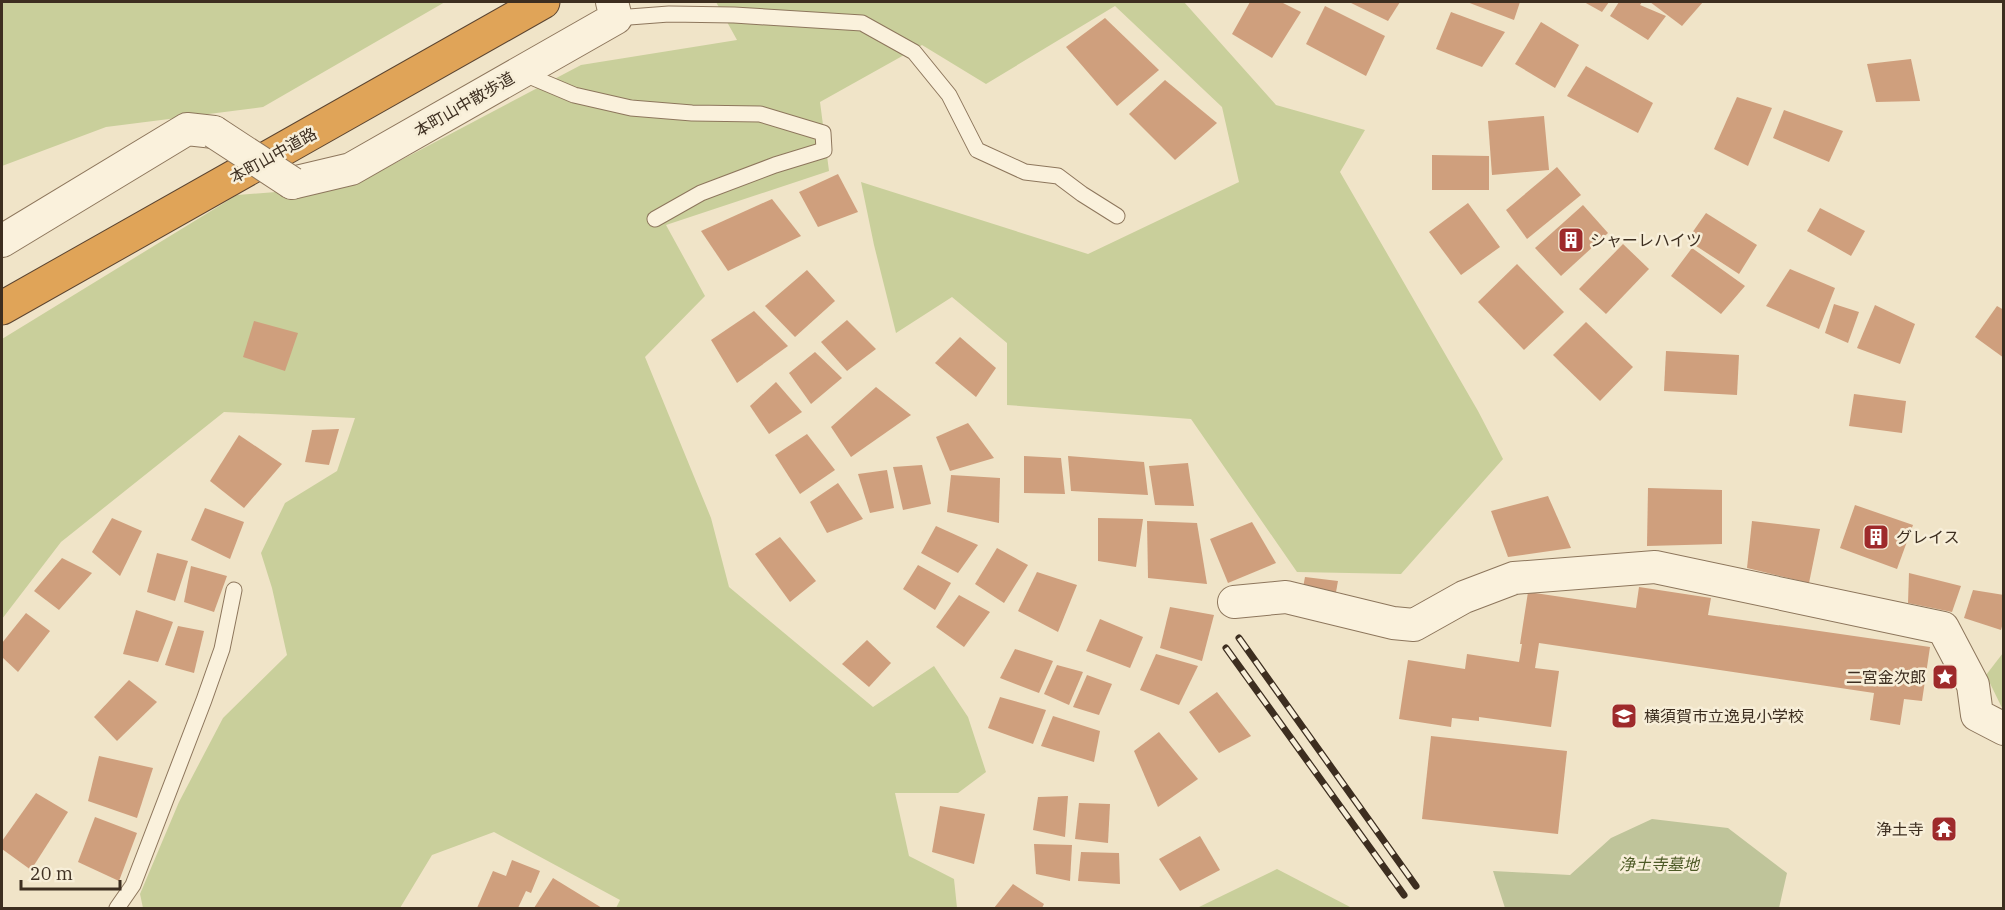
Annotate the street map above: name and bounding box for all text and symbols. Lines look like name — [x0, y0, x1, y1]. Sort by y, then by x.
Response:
street label: 本町山中散歩道 — [410, 67, 518, 141]
street label: 本町山中道路 — [226, 123, 320, 187]
building icon: シャーレハイツ — [1556, 225, 1586, 255]
place label: シャーレハイツ — [1590, 230, 1702, 250]
building icon: グレイス — [1861, 522, 1891, 552]
place label: グレイス — [1896, 527, 1960, 547]
place icon: 二宮金次郎 — [1930, 662, 1960, 692]
place label: 二宮金次郎 — [1846, 667, 1926, 687]
school or university icon: 横須賀市立逸見小学校 — [1609, 701, 1639, 731]
place label: 横須賀市立逸見小学校 — [1644, 706, 1804, 726]
temple icon: 浄土寺 — [1929, 814, 1959, 844]
place label: 浄土寺 — [1876, 819, 1924, 839]
scale bar — [21, 853, 120, 891]
park label: 浄土寺墓地 — [1619, 854, 1701, 874]
text: 20 m — [30, 862, 73, 885]

